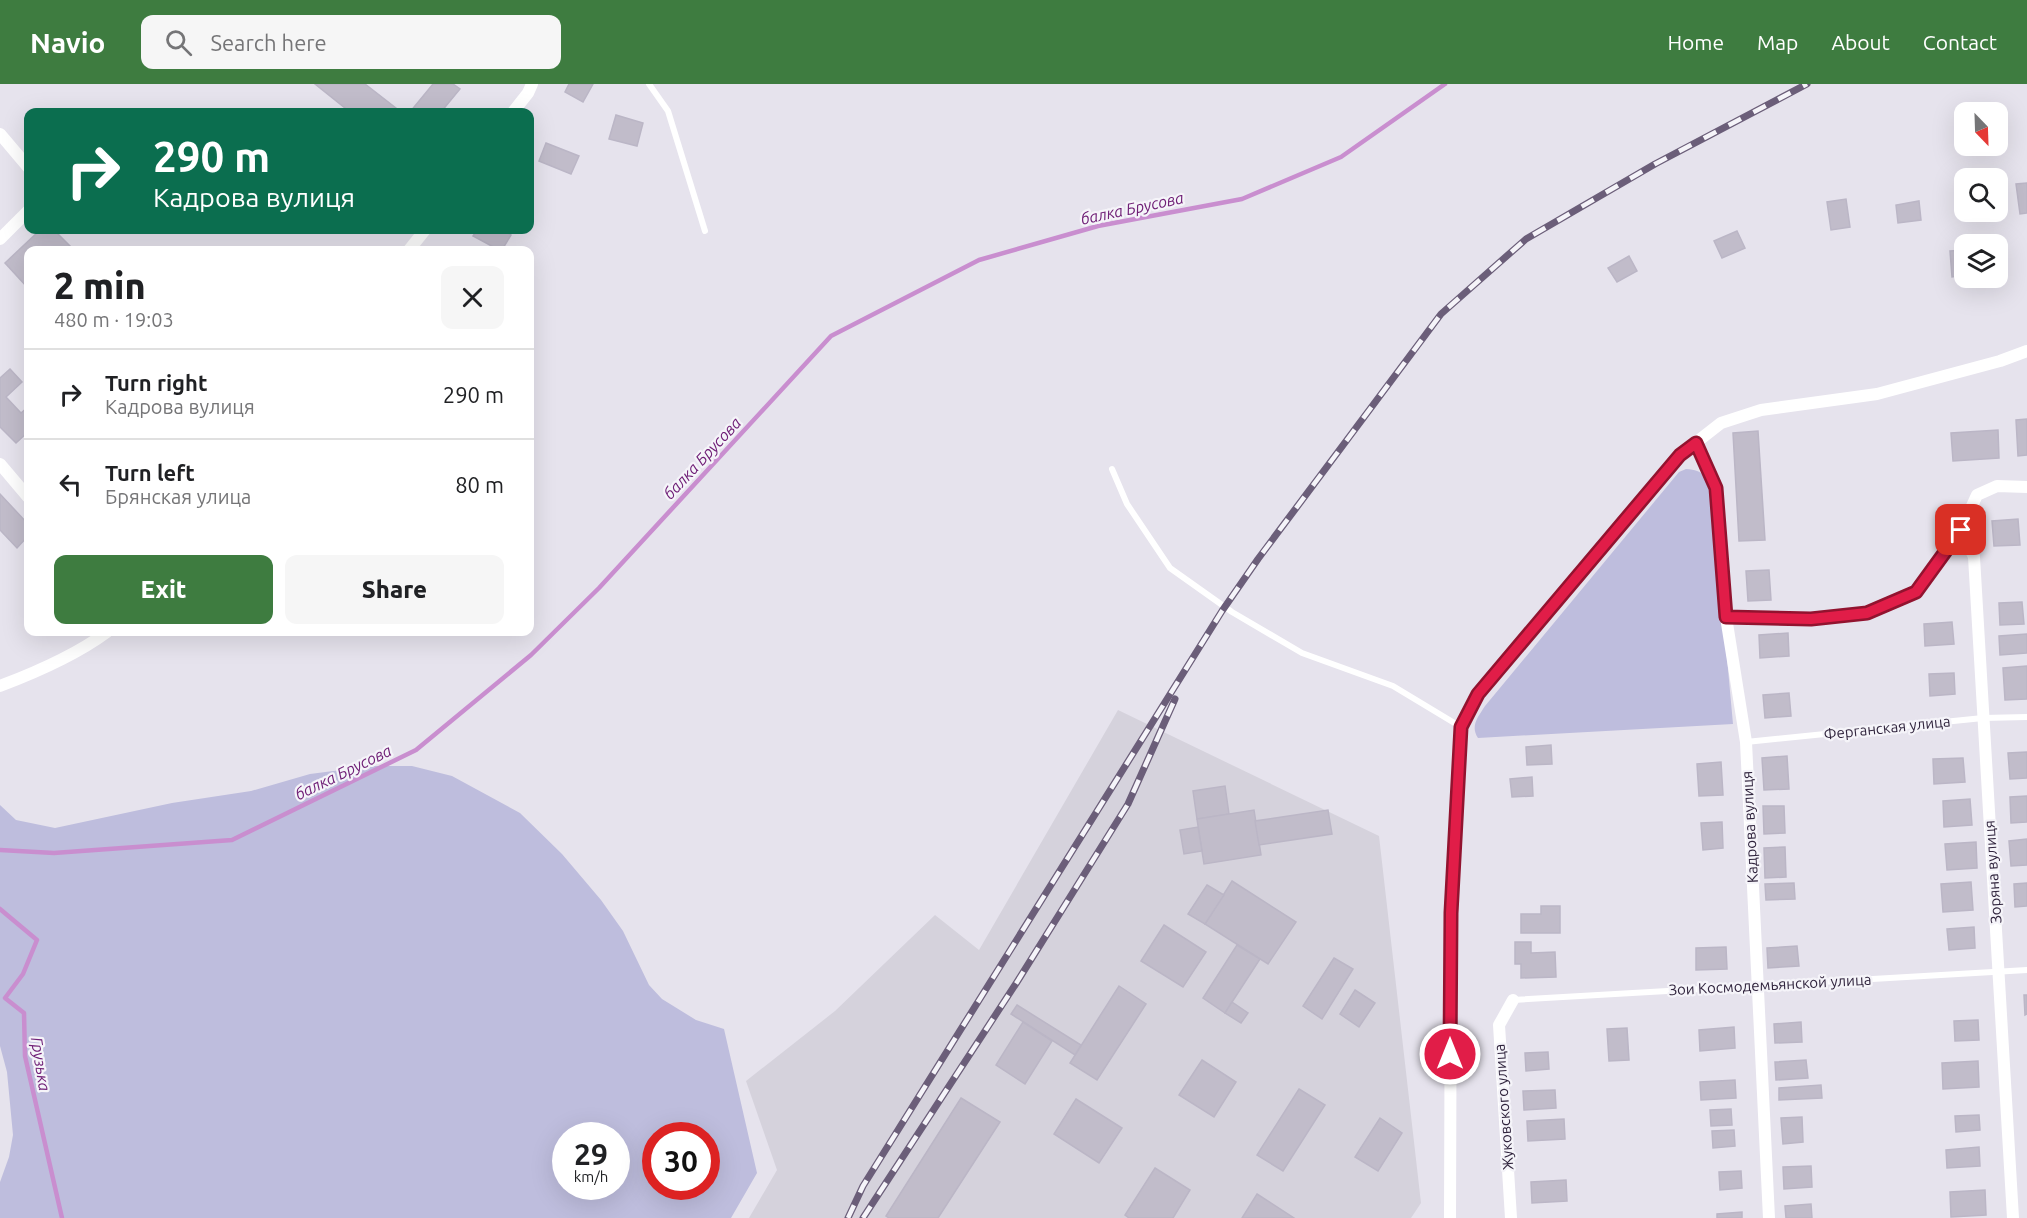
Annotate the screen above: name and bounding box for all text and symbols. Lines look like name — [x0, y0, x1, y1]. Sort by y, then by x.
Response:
search box — [141, 15, 561, 69]
icon: search — [162, 26, 195, 59]
text: Navio — [30, 27, 105, 58]
text: Search here — [210, 30, 327, 55]
text: Home — [1667, 30, 1724, 54]
text: Map — [1757, 30, 1798, 54]
text: About — [1831, 30, 1890, 54]
text: Contact — [1923, 30, 1997, 54]
north arrow — [1954, 102, 2008, 156]
map controls — [1954, 102, 2008, 288]
icon: right — [54, 132, 132, 210]
text: 290 m — [153, 133, 270, 180]
button: search — [1954, 168, 2008, 222]
text: Кадрова вулиця — [153, 182, 355, 212]
water label: балка Брусова — [1079, 188, 1186, 228]
button: layers — [1954, 234, 2008, 288]
text: 2 min — [54, 265, 146, 306]
button: close — [441, 266, 504, 329]
text: 480 m · 19:03 — [54, 308, 174, 331]
text: Turn right — [105, 370, 207, 395]
icon: right — [54, 378, 87, 411]
text: 290 m — [443, 382, 504, 407]
text: Кадрова вулиця — [105, 395, 255, 418]
water label: балка Брусова — [660, 413, 745, 502]
text: Turn left — [105, 460, 195, 485]
icon: left — [54, 468, 87, 501]
text: 80 m — [455, 472, 504, 497]
text: Брянская улица — [105, 485, 251, 508]
pin — [1935, 504, 1986, 555]
icon: arrive — [1944, 513, 1977, 546]
button: Exit — [54, 555, 273, 624]
button: Share — [285, 555, 504, 624]
street label: Ферганская улица — [1823, 712, 1951, 743]
water label: балка Брусова — [292, 741, 394, 803]
street label: Кадрова вулиця — [1738, 771, 1761, 884]
street label: Зоряна вулиця — [1980, 820, 2005, 924]
street label: Зои Космодемьянской улица — [1668, 971, 1872, 998]
position arrow — [1418, 1022, 1482, 1086]
water label: Грузька — [28, 1036, 54, 1093]
street label: Жуковского улица — [1491, 1043, 1516, 1171]
speed limit sign: 30 — [642, 1122, 720, 1200]
text: 29 — [574, 1137, 608, 1171]
text: km/h — [574, 1168, 608, 1185]

